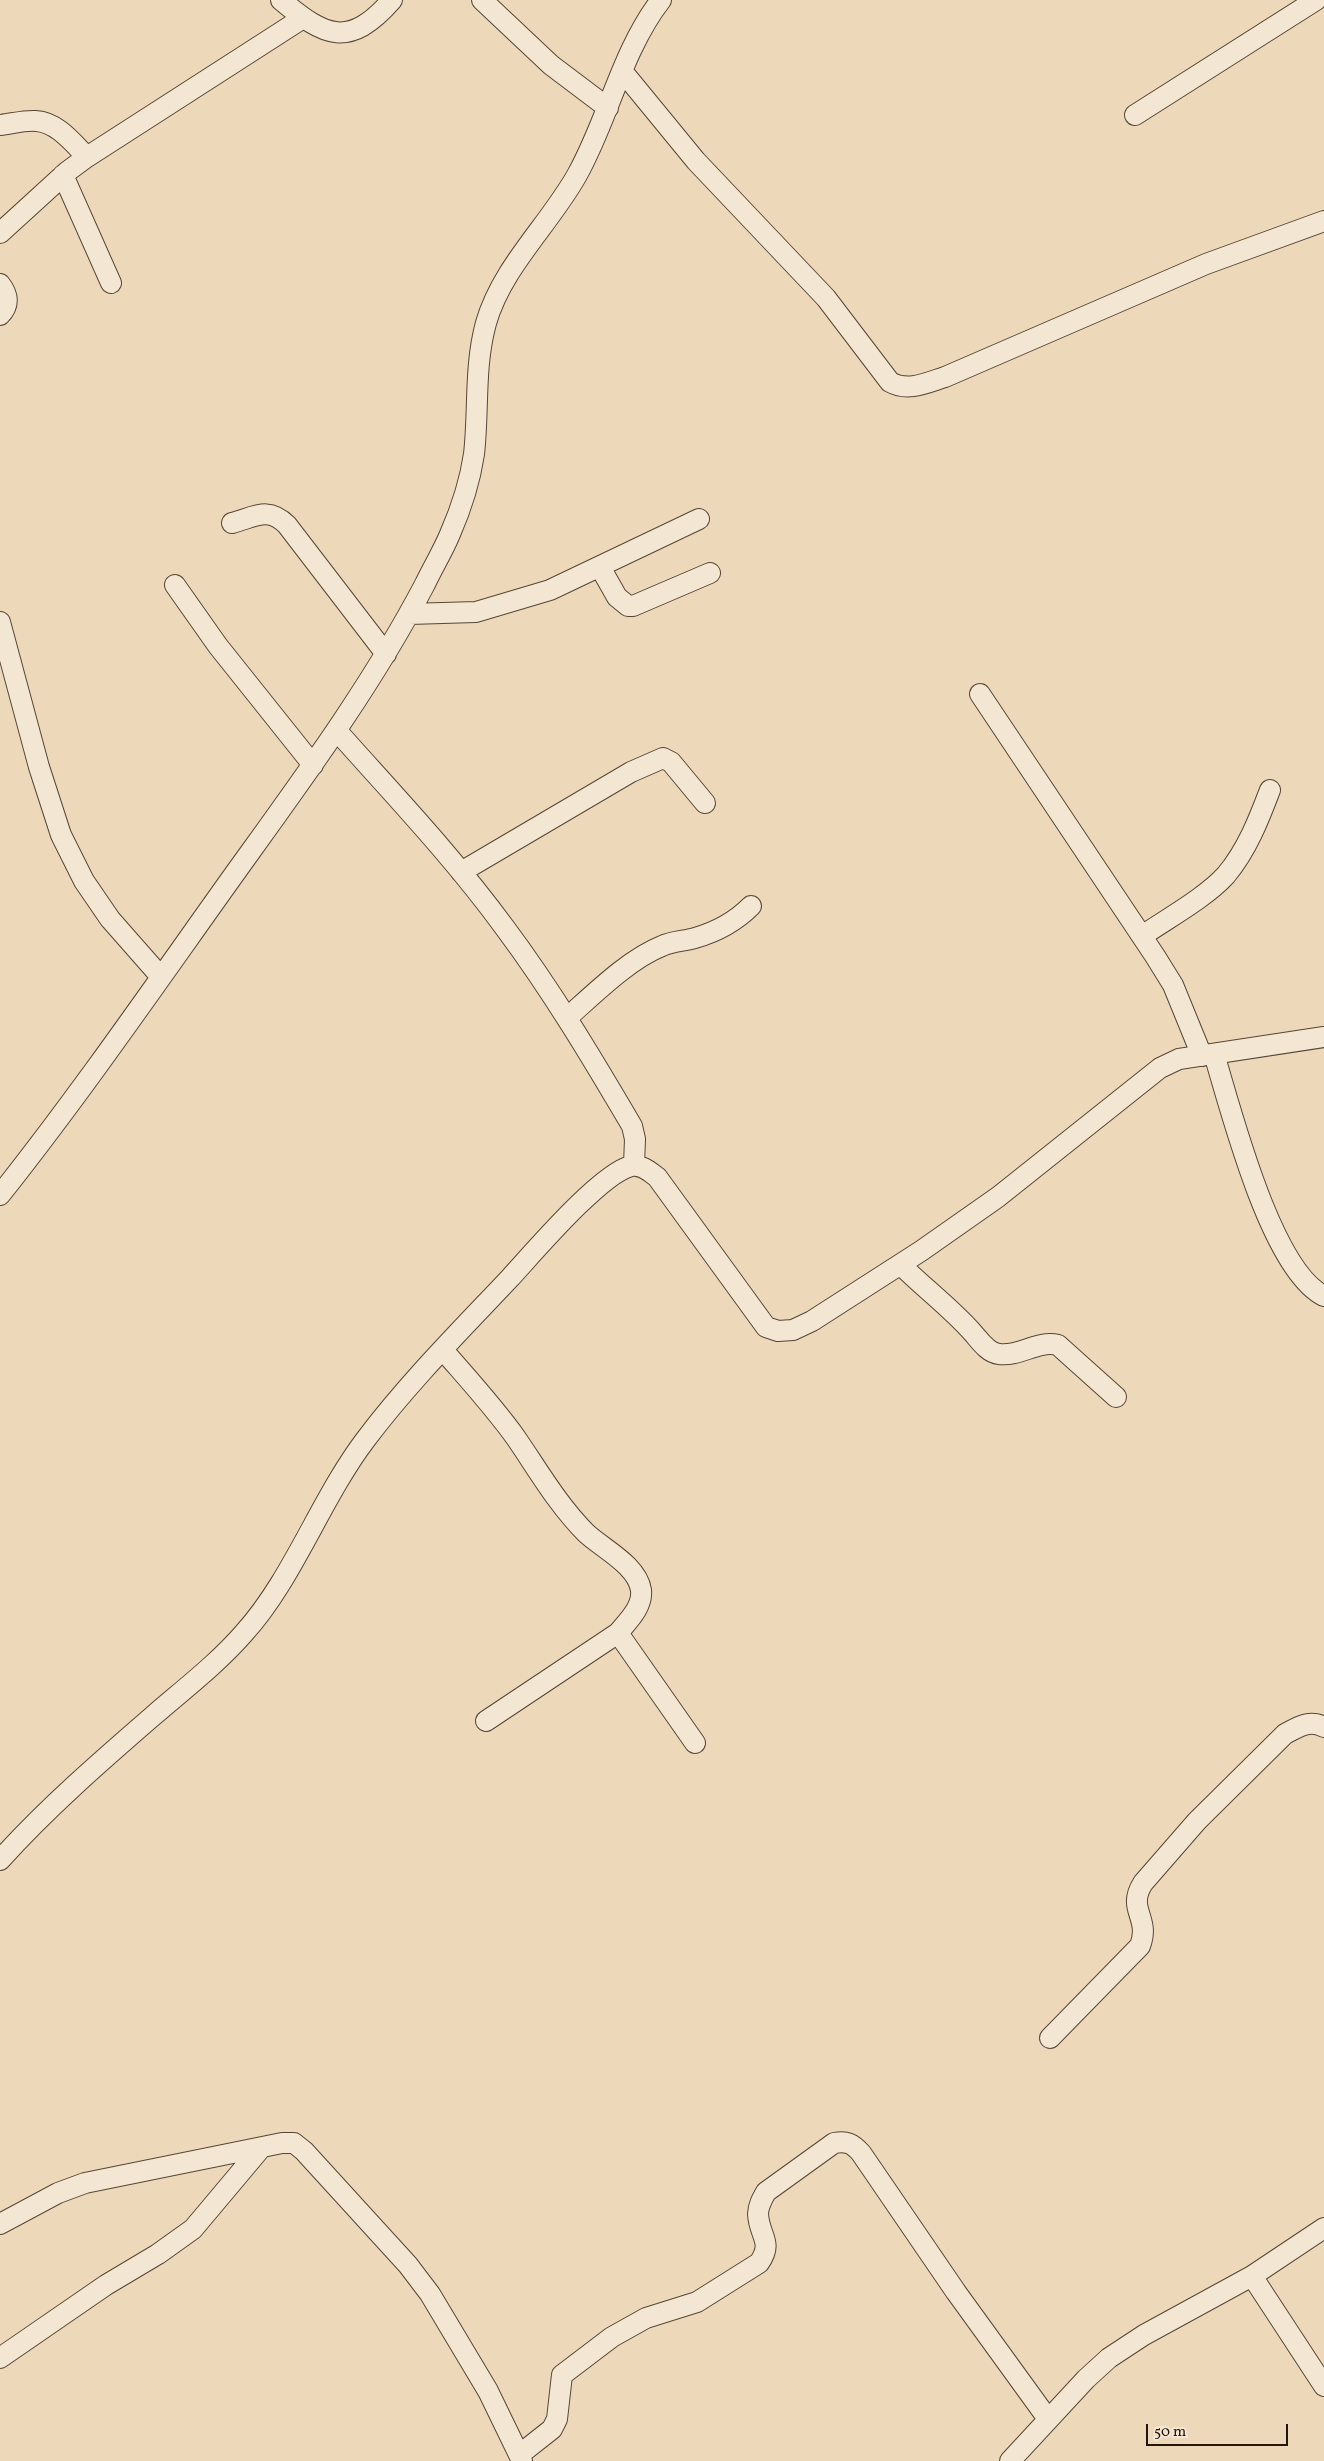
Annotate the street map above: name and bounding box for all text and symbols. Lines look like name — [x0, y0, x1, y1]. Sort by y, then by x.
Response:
scale bar — [1149, 2414, 1292, 2446]
text: 50 m — [1154, 2422, 1186, 2443]

